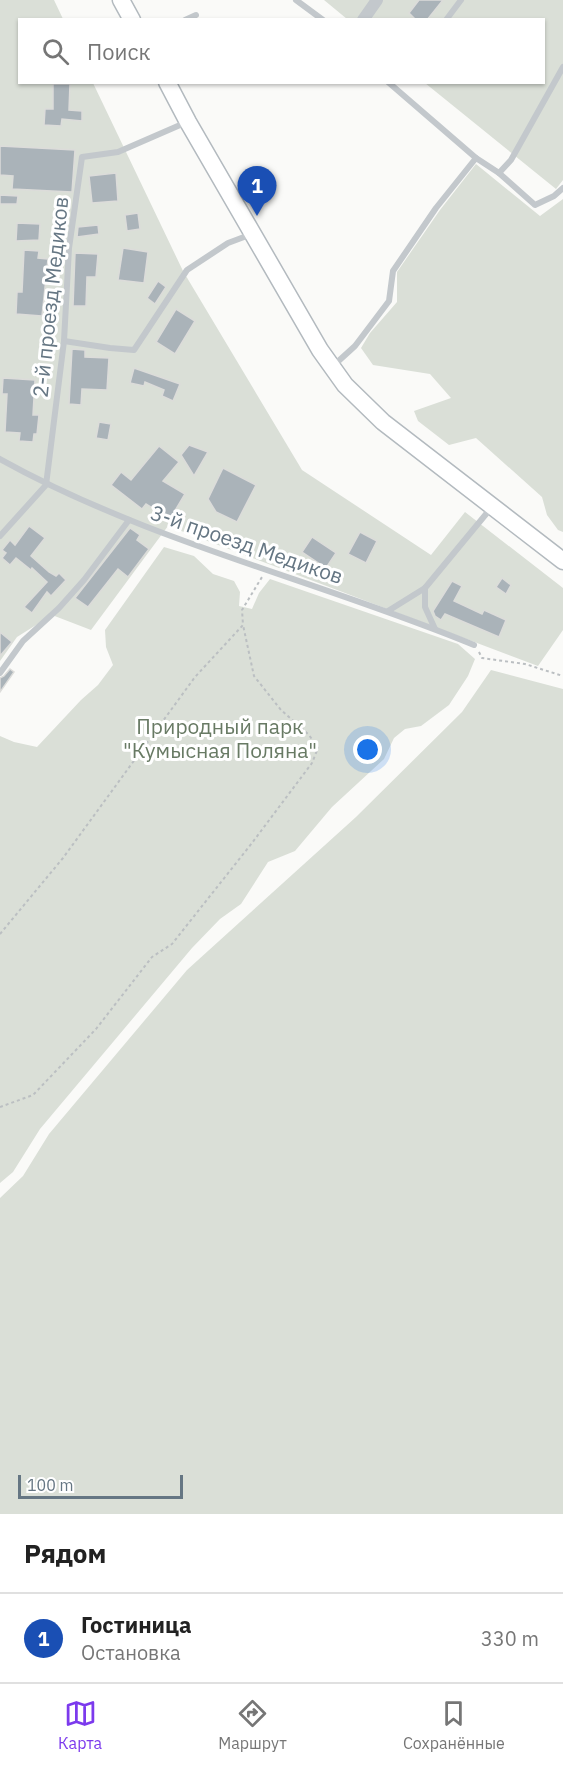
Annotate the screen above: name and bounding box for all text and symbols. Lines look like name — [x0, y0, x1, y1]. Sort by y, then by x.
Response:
search box — [18, 18, 545, 84]
icon: search — [39, 35, 72, 68]
text: Поиск — [87, 37, 151, 66]
pin: 1 — [238, 166, 276, 216]
street label: 2-й проезд Медиков — [26, 195, 74, 399]
street label: 3-й проезд Медиков — [147, 498, 347, 590]
park label: Природный парк "Кумысная Поляна" — [123, 712, 317, 764]
your location — [353, 735, 382, 764]
scale bar — [18, 1472, 183, 1500]
text: 100 m — [27, 1475, 74, 1495]
text: Рядом — [24, 1536, 106, 1570]
text: Гостиница — [81, 1610, 192, 1639]
text: 1 — [38, 1625, 50, 1652]
text: 330 m — [481, 1625, 539, 1652]
text: Остановка — [81, 1639, 181, 1666]
tab: Карта — [58, 1697, 102, 1753]
tab: Маршрут — [218, 1697, 287, 1753]
tab: Сохранённые — [403, 1697, 505, 1753]

